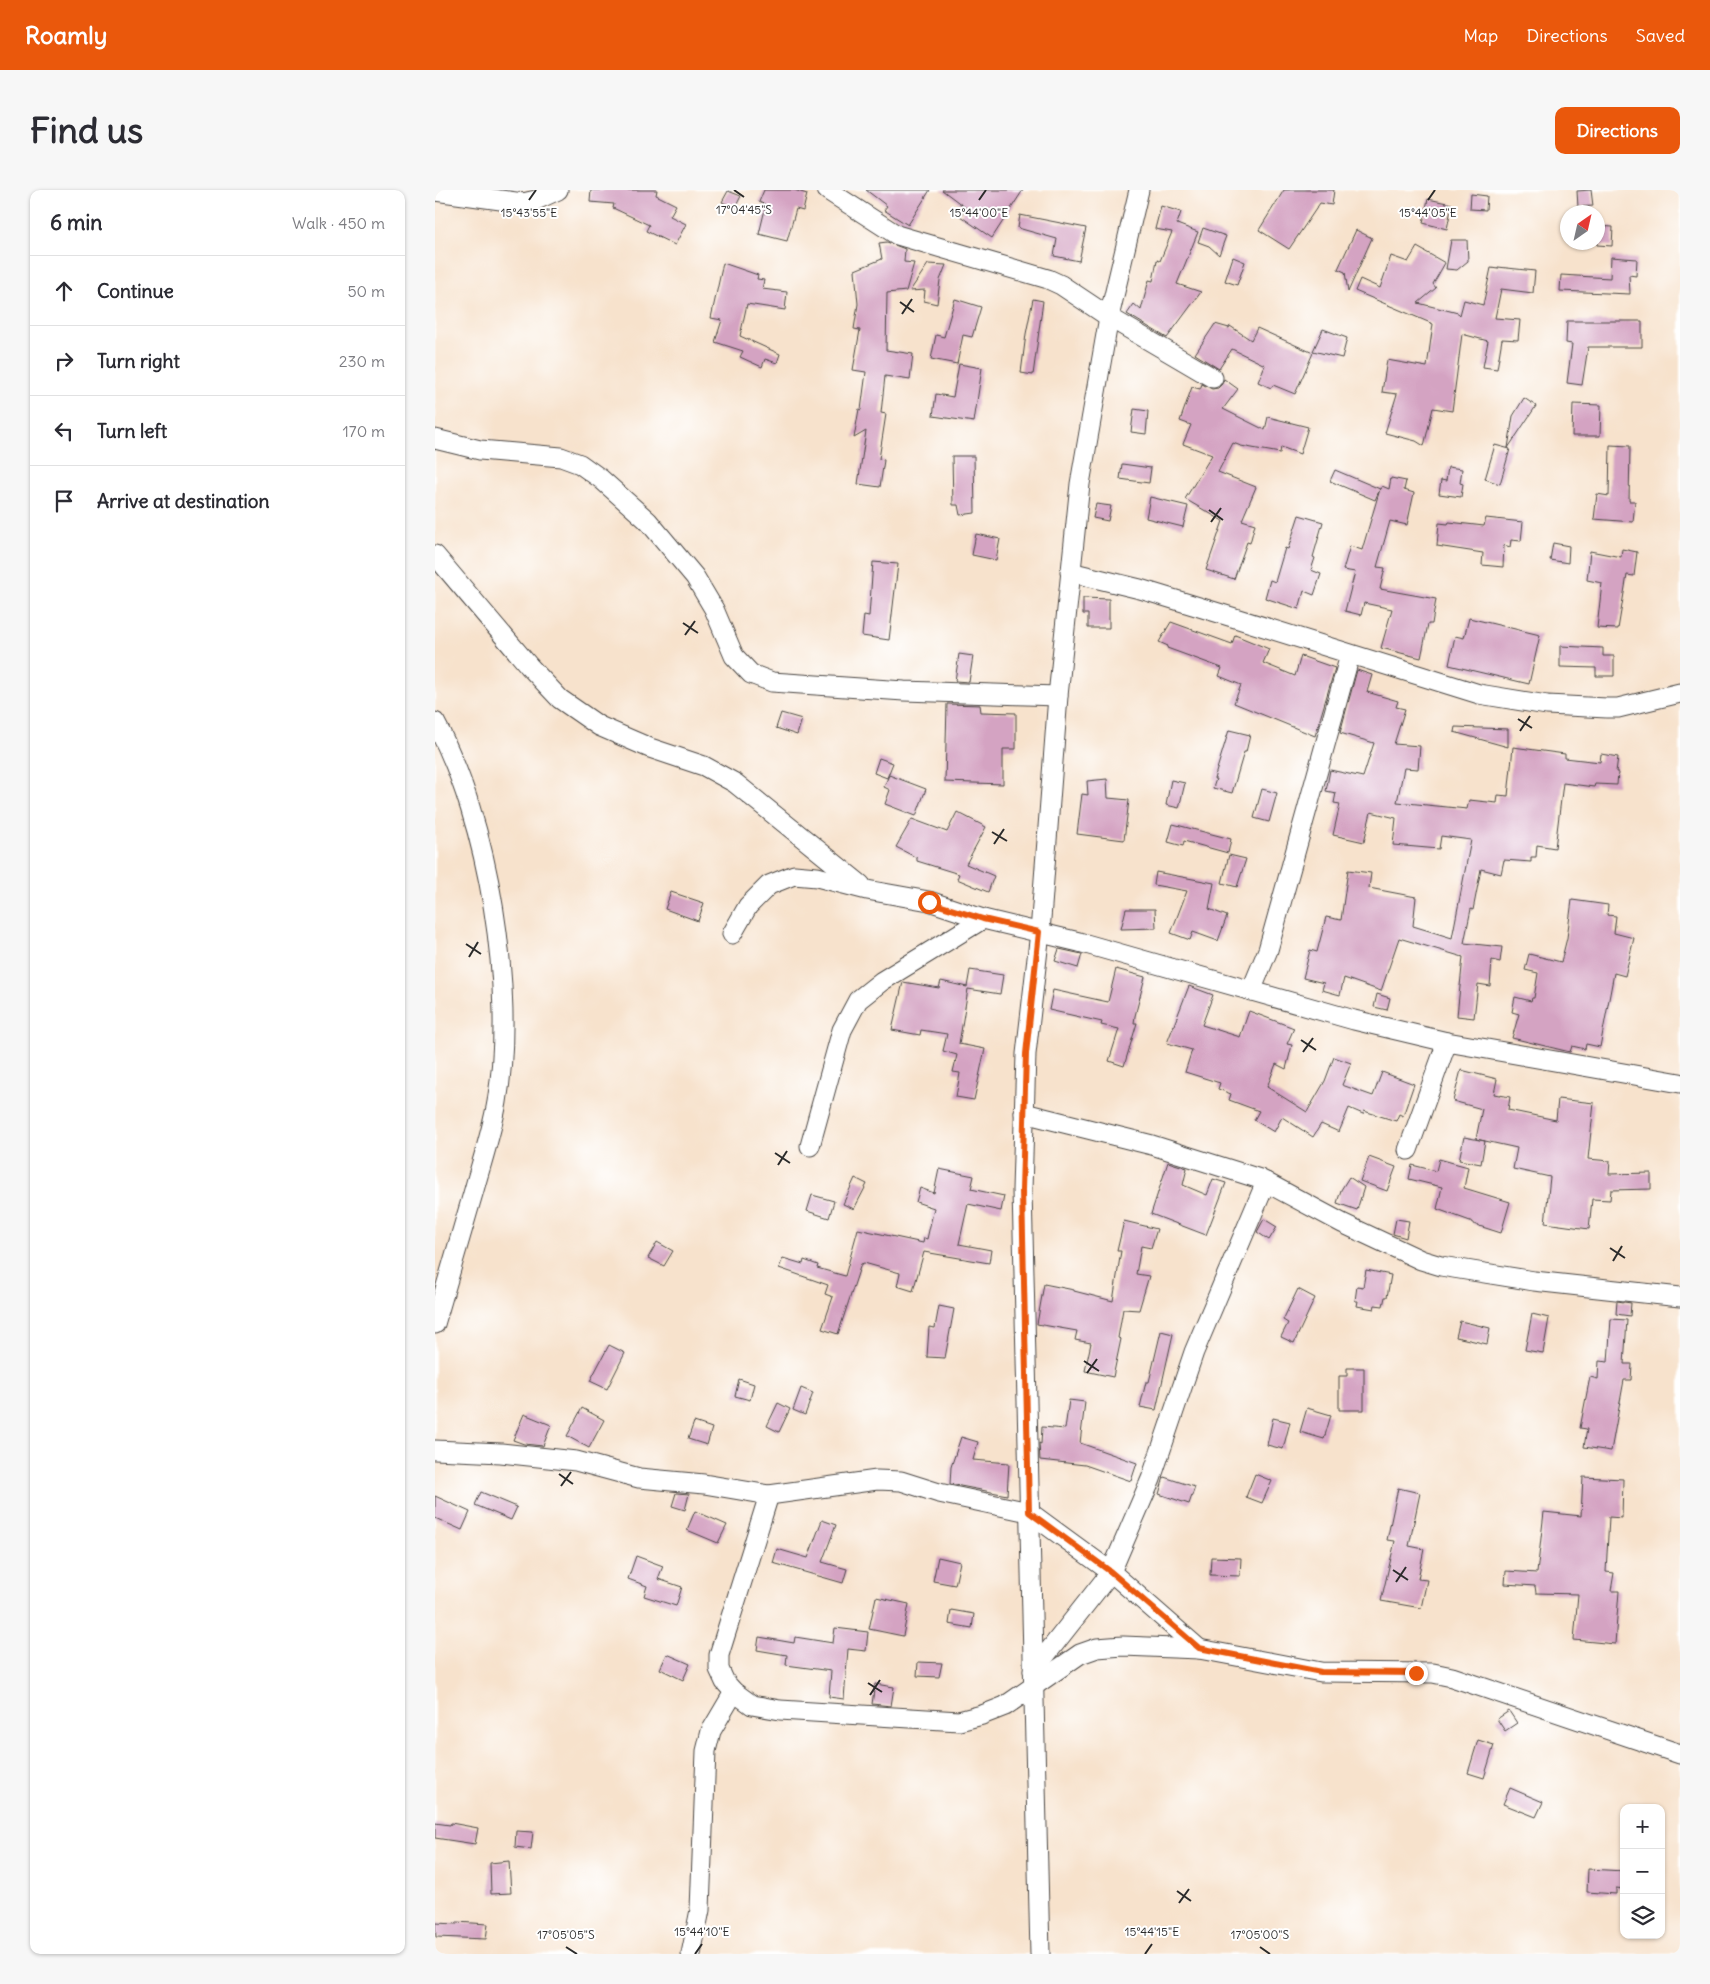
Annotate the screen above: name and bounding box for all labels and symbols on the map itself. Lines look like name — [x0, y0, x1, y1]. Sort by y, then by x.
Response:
text: 17°04'45"S — [716, 202, 772, 217]
text: 15°43'55"E — [501, 205, 557, 220]
text: 15°44'00"E — [950, 205, 1008, 220]
text: 15°44'05"E — [1399, 205, 1457, 220]
north arrow — [1560, 205, 1605, 250]
route start — [918, 891, 941, 914]
route end — [1405, 1662, 1428, 1685]
text: 15°44'10"E — [674, 1924, 730, 1939]
text: 15°44'15"E — [1125, 1924, 1179, 1939]
text: 17°05'05"S — [537, 1927, 595, 1942]
text: 17°05'00"S — [1231, 1927, 1289, 1942]

